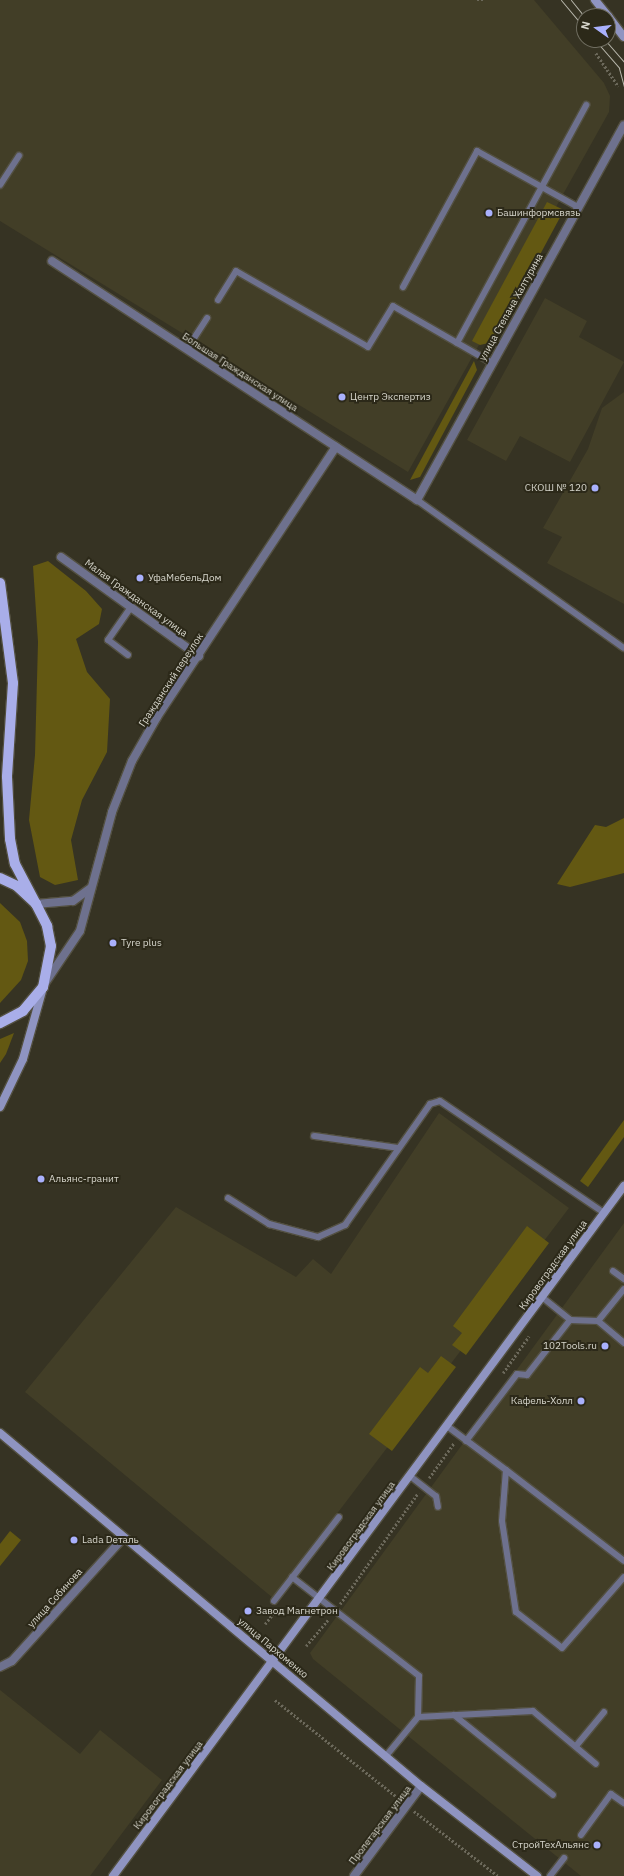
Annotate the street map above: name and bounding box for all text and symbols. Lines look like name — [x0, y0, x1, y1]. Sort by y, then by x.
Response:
north arrow — [576, 8, 616, 48]
text: N — [578, 20, 593, 31]
place label: Башинформсвязь — [497, 207, 580, 219]
marker: Башинформсвязь — [484, 208, 494, 218]
street label: улица Степана Халтурина — [476, 251, 546, 363]
street label: Большая Гражданская улица — [180, 330, 300, 414]
place label: Центр Экспертиз — [350, 391, 431, 403]
marker: Центр Экспертиз — [337, 392, 347, 402]
place label: СКОШ № 120 — [525, 482, 587, 494]
marker: СКОШ № 120 — [590, 483, 600, 493]
street label: Малая Гражданская улица — [82, 557, 190, 639]
place label: УфаМебельДом — [148, 572, 222, 584]
marker: УфаМебельДом — [135, 573, 145, 583]
street label: Гражданский переулок — [136, 631, 206, 729]
place label: Tyre plus — [121, 937, 162, 949]
marker: Tyre plus — [108, 938, 118, 948]
place label: Альянс-гранит — [49, 1173, 119, 1185]
marker: Альянс-гранит — [36, 1174, 46, 1184]
street label: Кировоградская улица — [516, 1218, 590, 1312]
place label: 102Tools.ru — [543, 1340, 597, 1352]
marker: 102Tools.ru — [600, 1341, 610, 1351]
place label: Кафель-Холл — [511, 1395, 573, 1407]
marker: Кафель-Холл — [576, 1396, 586, 1406]
street label: Кировоградская улица — [324, 1479, 398, 1573]
place label: Lada Dеталь — [82, 1534, 139, 1546]
marker: Lada Dеталь — [69, 1535, 79, 1545]
street label: улица Собинова — [25, 1566, 85, 1630]
place label: Завод Магнетрон — [256, 1605, 338, 1617]
marker: Завод Магнетрон — [243, 1606, 253, 1616]
street label: улица Пархоменко — [236, 1615, 310, 1681]
street label: Кировоградская улица — [131, 1738, 205, 1832]
street label: Пролетарская улица — [346, 1783, 414, 1867]
place label: СтройТехАльянс — [512, 1839, 589, 1851]
marker: СтройТехАльянс — [592, 1840, 602, 1850]

